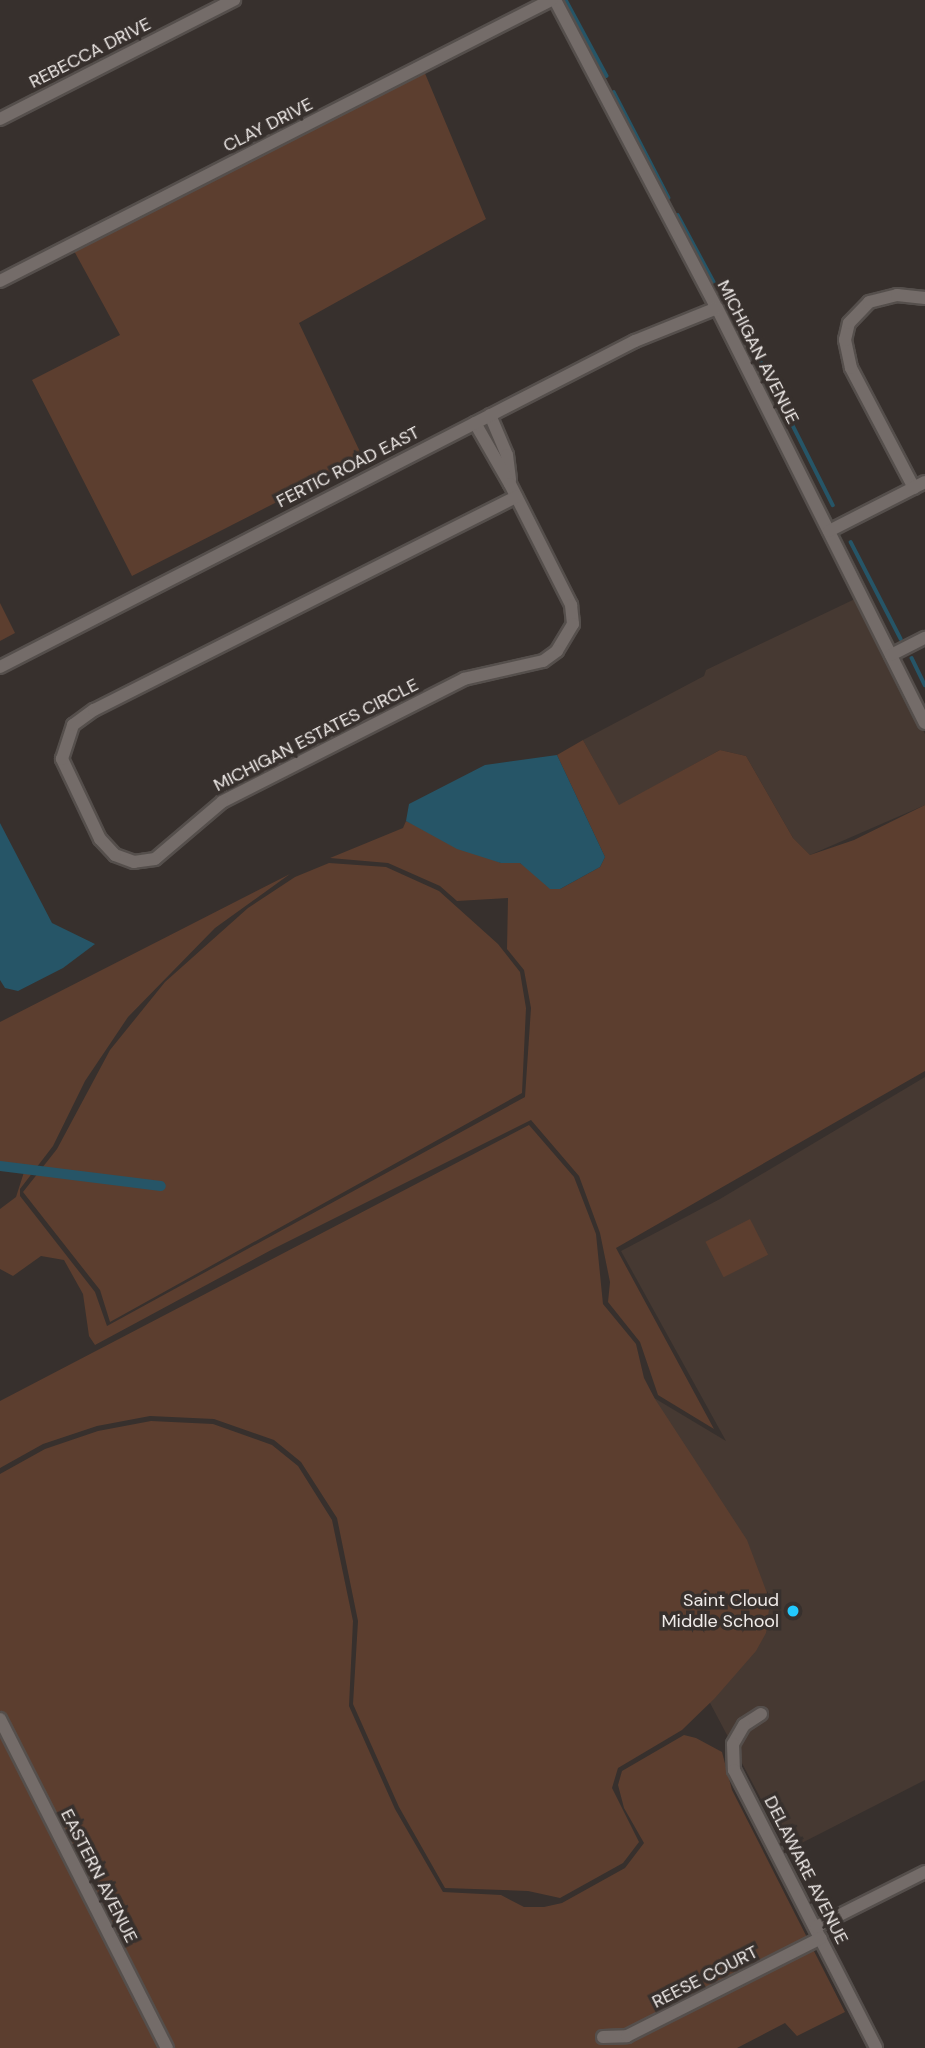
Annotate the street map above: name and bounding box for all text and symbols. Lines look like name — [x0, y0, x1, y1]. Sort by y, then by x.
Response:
street label: REBECCA DRIVE — [26, 13, 154, 93]
street label: CLAY DRIVE — [220, 93, 316, 157]
street label: MICHIGAN AVENUE — [712, 277, 804, 427]
street label: FERTIC ROAD EAST — [273, 422, 423, 512]
street label: MICHIGAN ESTATES CIRCLE — [210, 674, 422, 796]
place label: Saint Cloud Middle School — [661, 1590, 779, 1632]
marker: Saint Cloud Middle School — [785, 1603, 801, 1619]
street label: DELAWARE AVENUE — [759, 1792, 853, 1948]
street label: EASTERN AVENUE — [56, 1805, 142, 1947]
street label: REESE COURT — [648, 1941, 762, 2013]

